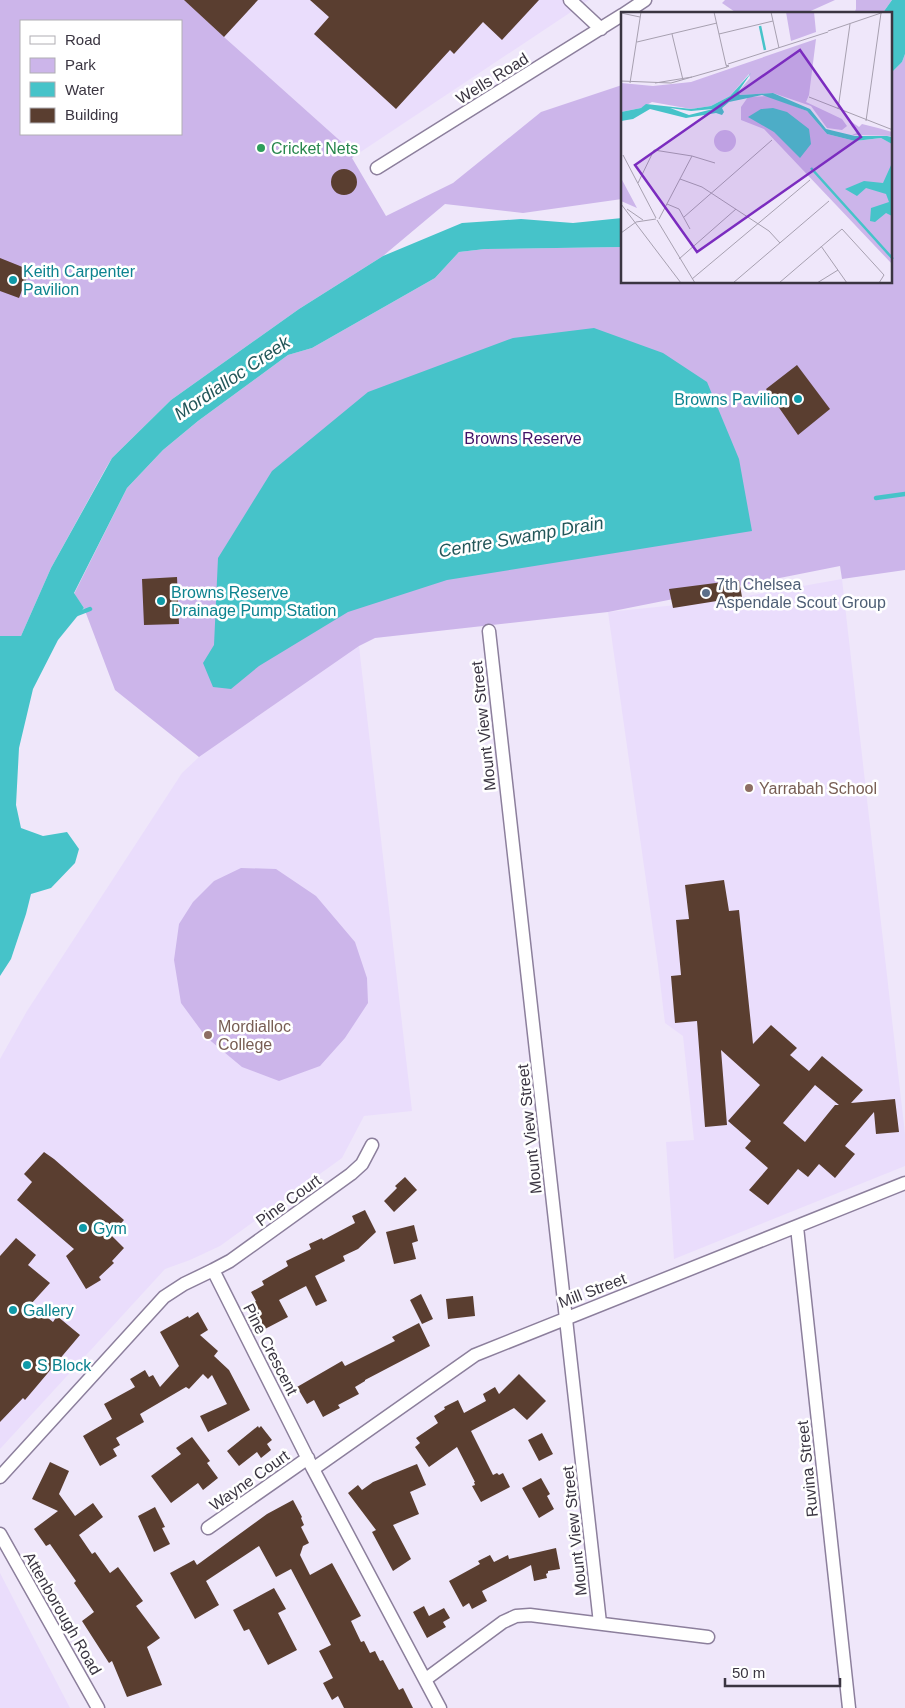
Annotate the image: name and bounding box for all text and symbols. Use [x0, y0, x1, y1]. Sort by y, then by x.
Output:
inset map [621, 12, 892, 284]
legend [20, 20, 182, 135]
text: Road [65, 31, 101, 48]
street label: Wells Road [453, 50, 531, 107]
text: Park [65, 56, 96, 73]
text: Water [65, 81, 104, 98]
text: Building [65, 106, 118, 123]
place label: Cricket Nets [271, 140, 358, 157]
marker: Cricket Nets [255, 142, 267, 154]
place label: Keith Carpenter Pavilion [23, 263, 136, 298]
marker: Keith Carpenter Pavilion [7, 274, 19, 286]
water label: Mordialloc Creek [170, 331, 294, 424]
place label: Browns Pavilion [674, 391, 788, 408]
marker: Browns Pavilion [792, 393, 804, 405]
park label: Browns Reserve [464, 430, 582, 447]
water label: Centre Swamp Drain [437, 513, 605, 561]
place label: 7th Chelsea Aspendale Scout Group [716, 576, 886, 611]
place label: Browns Reserve Drainage Pump Station [171, 584, 336, 619]
marker: 7th Chelsea Aspendale Scout Group [700, 587, 712, 599]
marker: Browns Reserve Drainage Pump Station [155, 595, 167, 607]
street label: Mount View Street [468, 660, 499, 792]
place label: Yarrabah School [759, 780, 877, 797]
marker: Yarrabah School [743, 782, 755, 794]
place label: Mordialloc College [218, 1018, 291, 1053]
marker: Mordialloc College [202, 1029, 214, 1041]
street label: Mount View Street [514, 1063, 545, 1195]
street label: Pine Court [253, 1171, 324, 1229]
place label: Gym [93, 1220, 127, 1237]
marker: Gym [77, 1222, 89, 1234]
street label: Mill Street [556, 1270, 629, 1311]
street label: Pine Crescent [240, 1301, 301, 1398]
place label: Gallery [23, 1302, 74, 1319]
marker: Gallery [7, 1304, 19, 1316]
place label: S Block [37, 1357, 92, 1374]
marker: S Block [21, 1359, 33, 1371]
street label: Ruvina Street [794, 1419, 821, 1518]
street label: Wayne Court [206, 1447, 293, 1514]
street label: Mount View Street [559, 1465, 590, 1597]
street label: Attenborough Road [21, 1549, 105, 1678]
scale bar [725, 1656, 840, 1688]
text: 50 m [732, 1664, 765, 1681]

